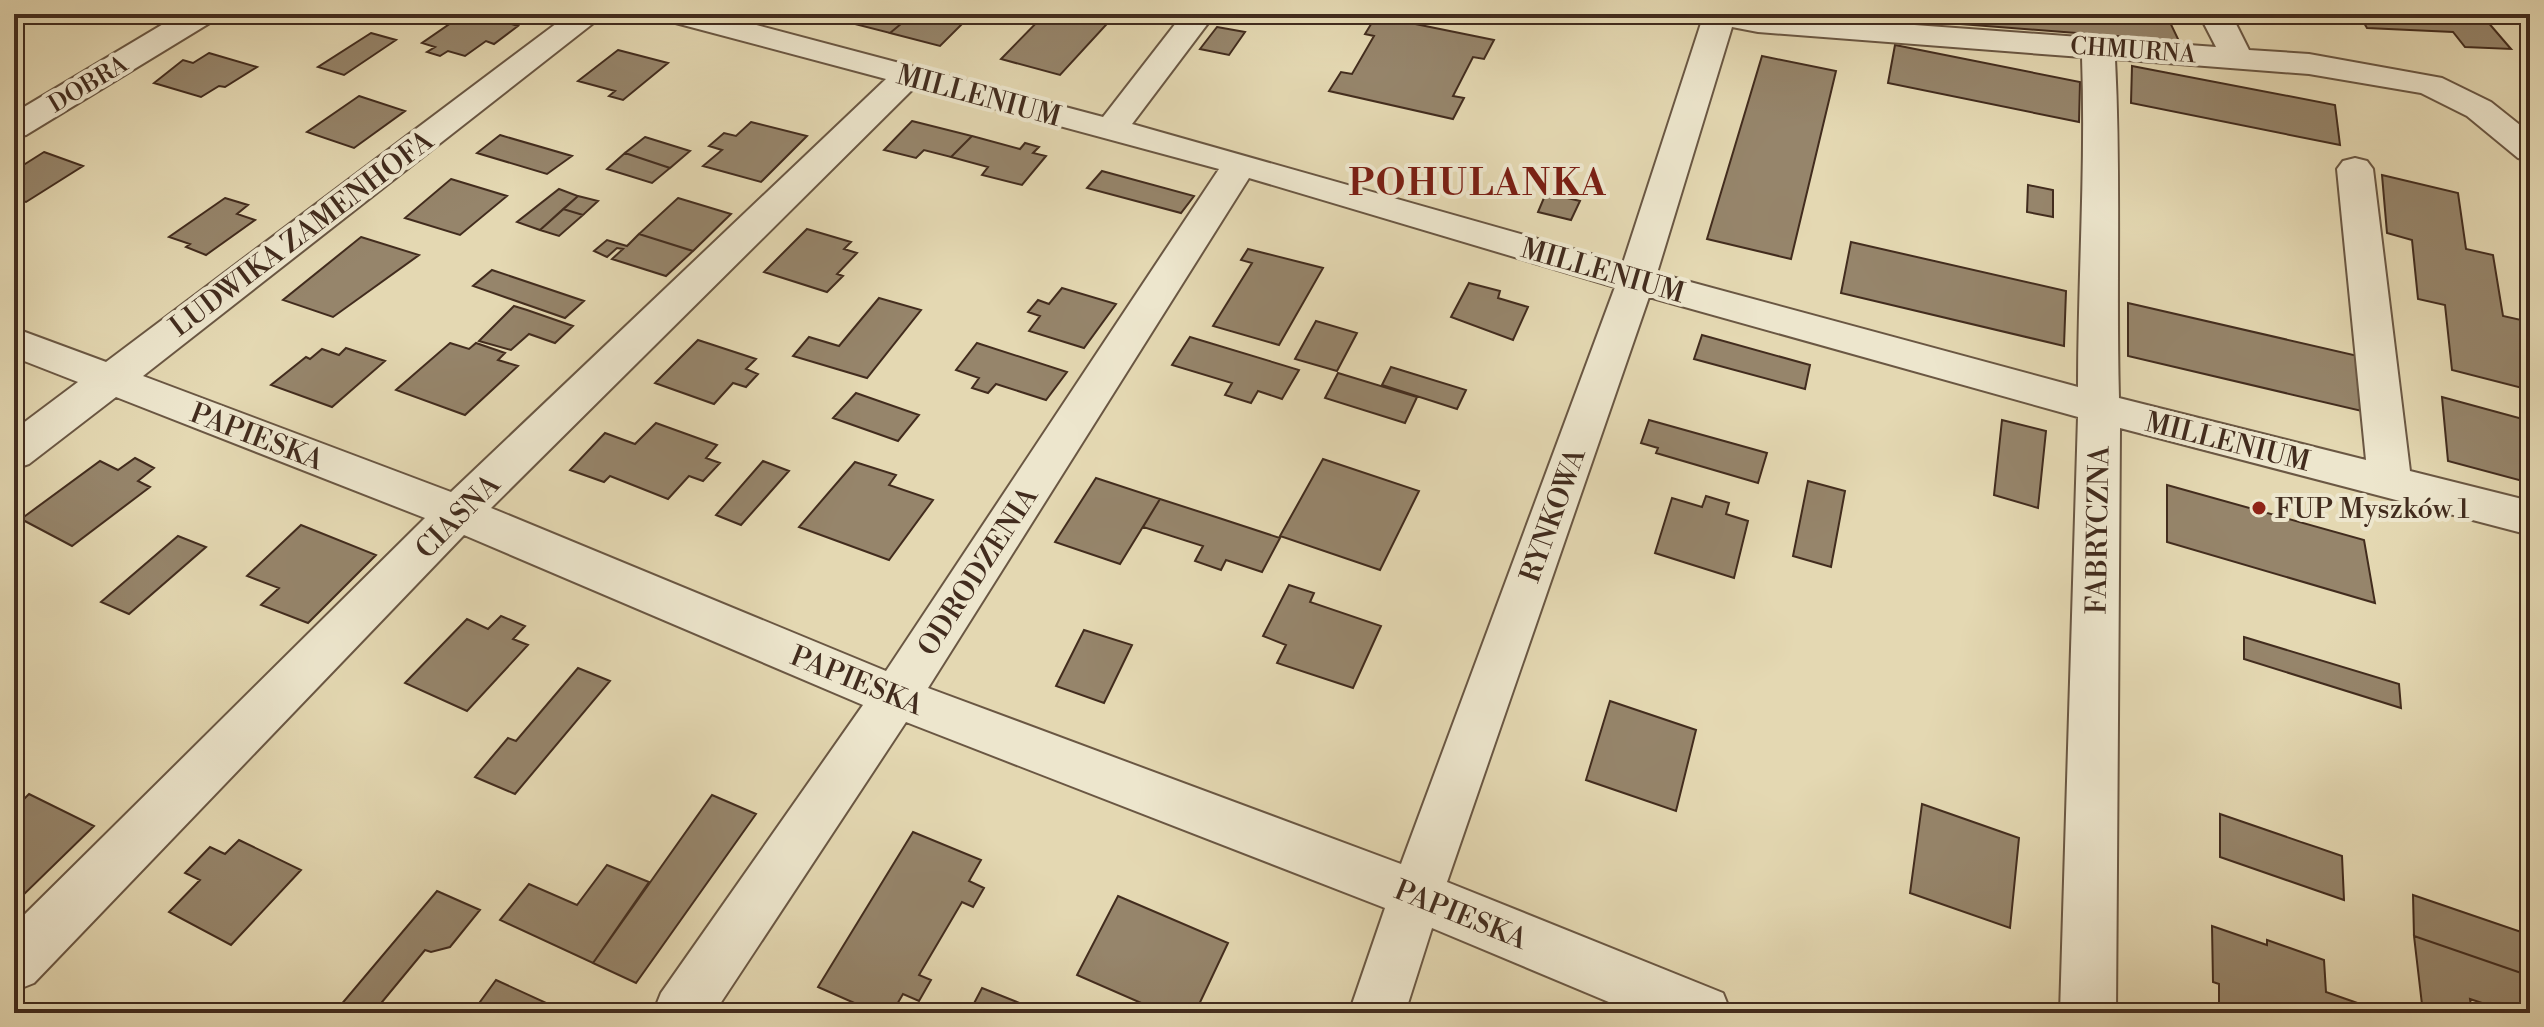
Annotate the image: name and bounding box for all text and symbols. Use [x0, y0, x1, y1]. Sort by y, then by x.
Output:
street label: CHMURNA [2069, 32, 2197, 70]
street label: DOBRA [44, 49, 134, 120]
street label: MILLENIUM [893, 58, 1065, 135]
street label: LUDWIKA ZAMENHOFA [163, 123, 441, 345]
district label: POHULANKA [1349, 162, 1607, 207]
street label: MILLENIUM [1517, 231, 1689, 312]
street label: PAPIESKA [185, 396, 329, 479]
street label: MILLENIUM [2142, 405, 2314, 480]
street label: RYNKOWA [1513, 443, 1594, 587]
street label: FABRYCZNA [2080, 445, 2117, 614]
street label: CIASNA [409, 467, 508, 567]
street label: ODRODZENIA [911, 480, 1046, 663]
place label: FUP Myszków 1 [2275, 492, 2470, 527]
marker: FUP Myszków 1 [2250, 499, 2268, 517]
street label: PAPIESKA [785, 639, 928, 724]
street label: PAPIESKA [1389, 873, 1532, 958]

